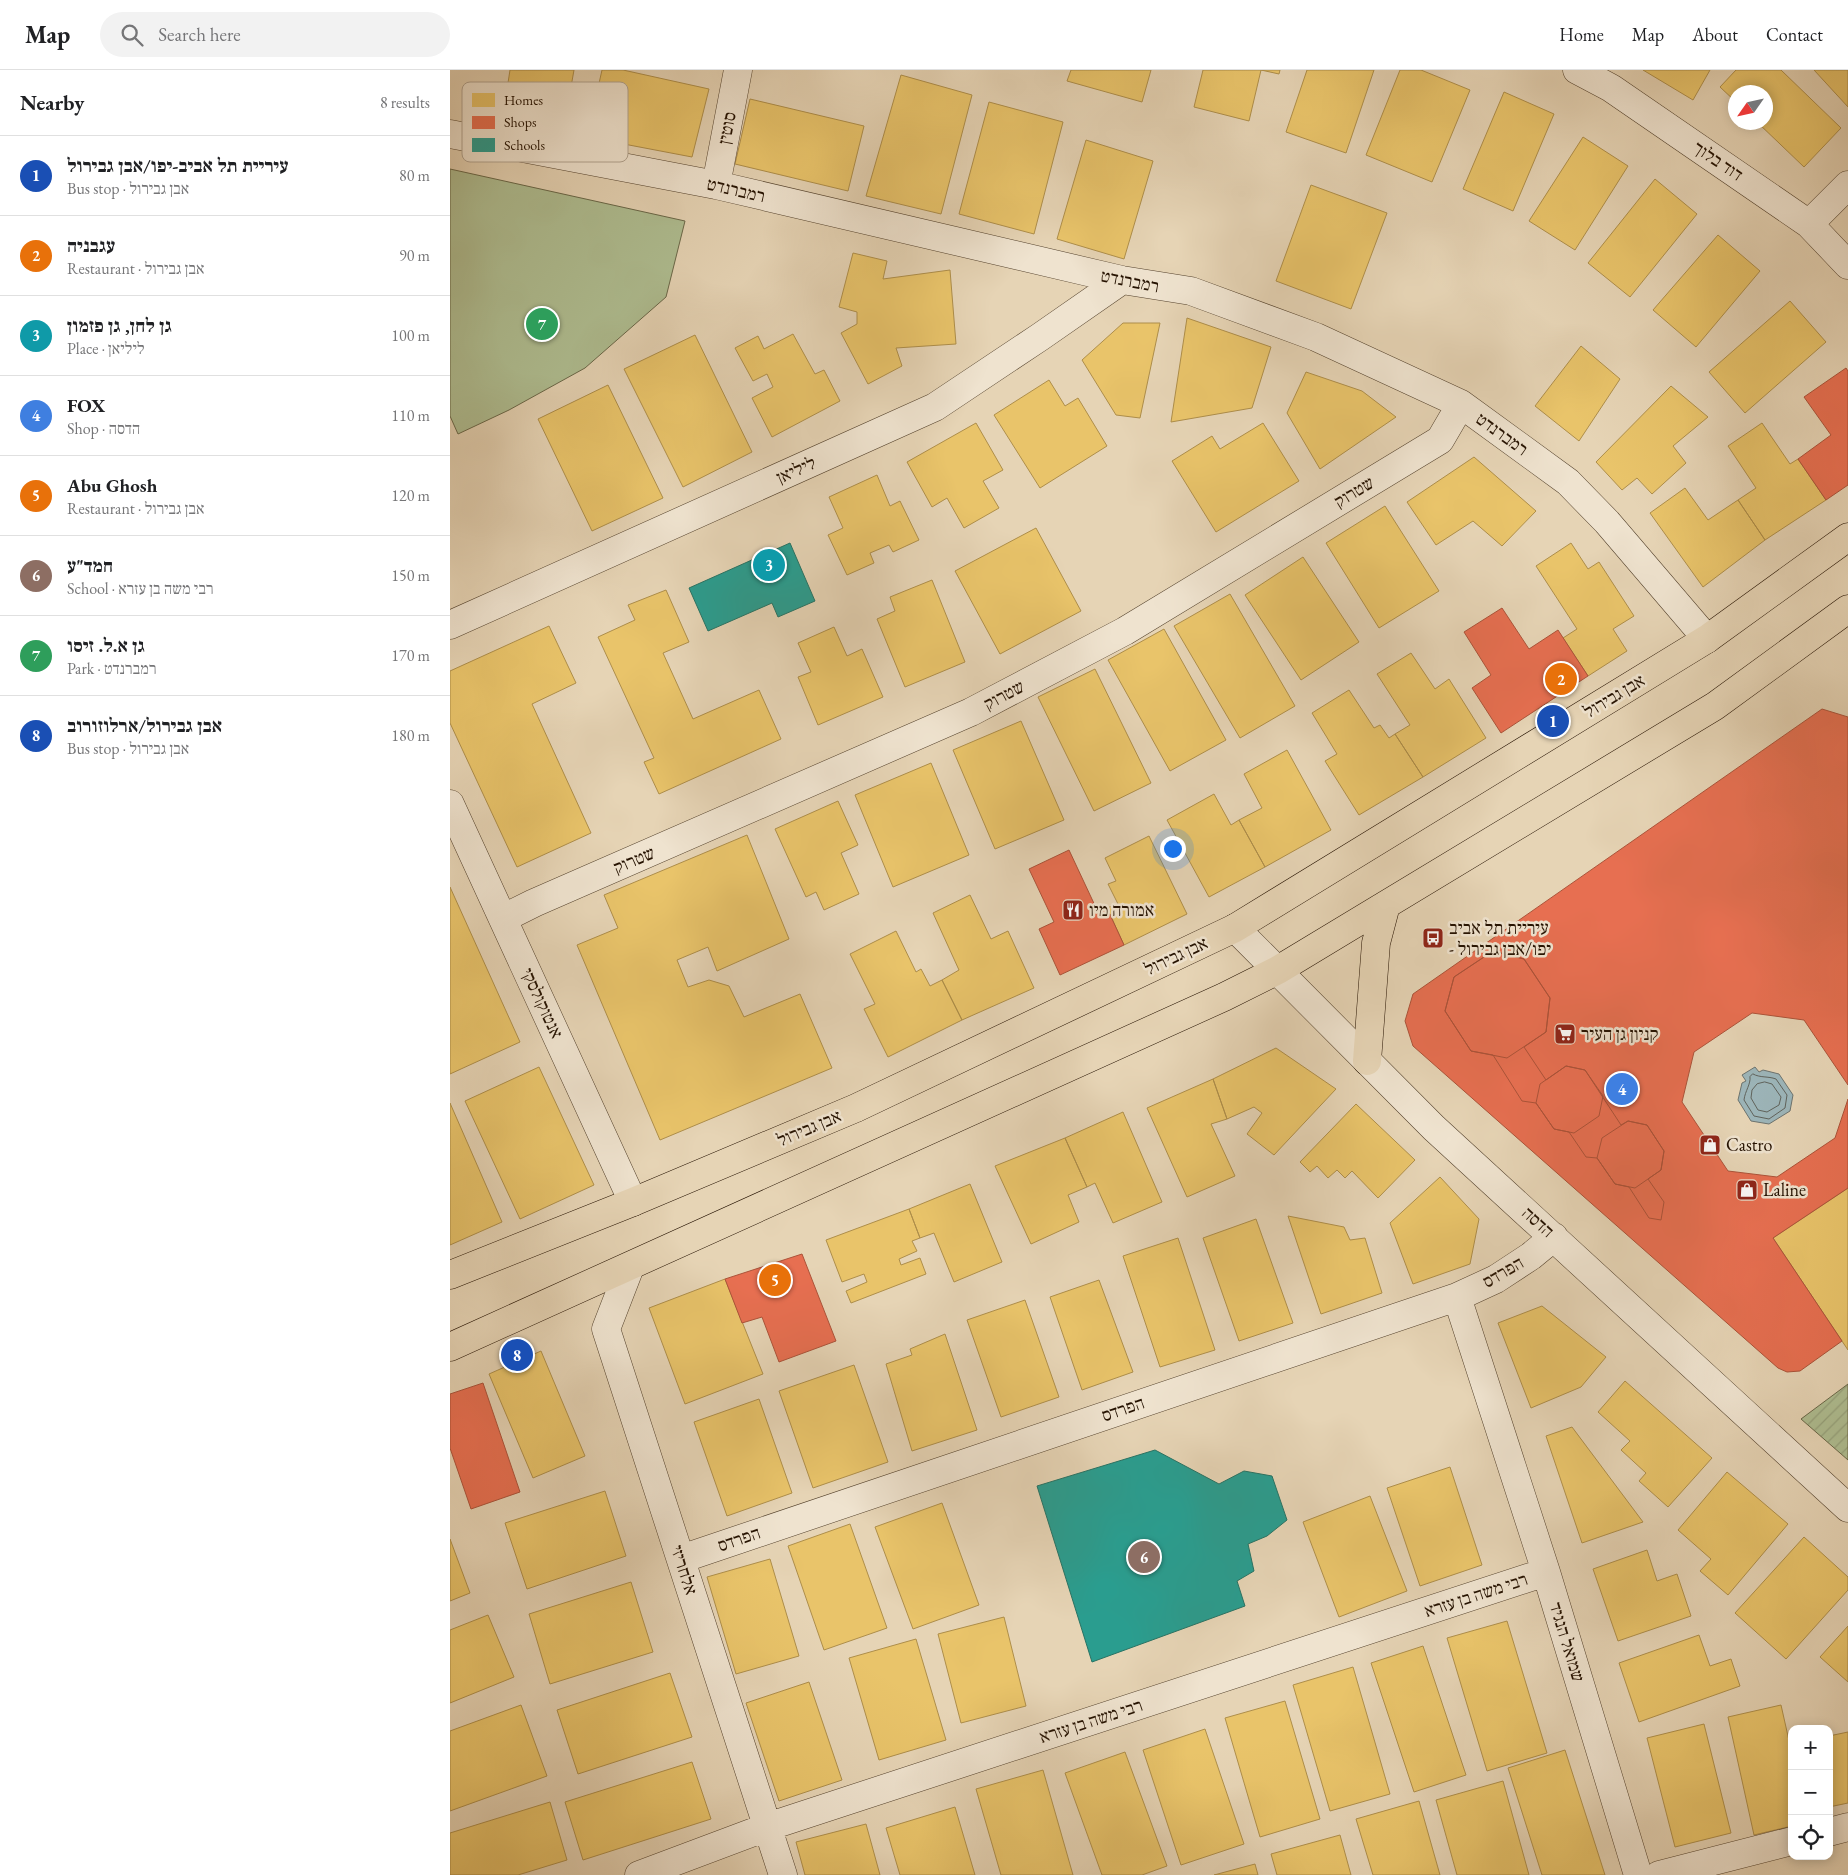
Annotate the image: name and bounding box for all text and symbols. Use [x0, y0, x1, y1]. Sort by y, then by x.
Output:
search box [100, 12, 450, 57]
text: Map [25, 19, 70, 50]
icon: search [118, 21, 146, 49]
text: Search here [158, 22, 241, 47]
text: Home [1559, 23, 1604, 46]
text: Map [1632, 23, 1664, 46]
text: About [1692, 23, 1738, 46]
text: Contact [1766, 23, 1823, 46]
legend [462, 82, 628, 162]
north arrow [1728, 85, 1773, 130]
text: Nearby [20, 89, 84, 116]
text: Homes [504, 91, 544, 109]
text: 8 results [380, 92, 430, 113]
street label: סוטין [712, 110, 741, 146]
text: Shops [504, 113, 537, 131]
street label: דוד בלוך [1689, 135, 1748, 186]
text: Schools [504, 136, 545, 154]
text: עיריית תל אביב-יפו/אבן גבירול [67, 153, 288, 178]
text: 1 [32, 165, 40, 186]
text: 80 m [399, 165, 430, 186]
street label: רמברנדט [705, 172, 768, 207]
text: Bus stop · אבן גבירול [67, 178, 189, 199]
text: עגבניה [67, 233, 115, 258]
text: 2 [32, 245, 40, 266]
text: 90 m [399, 245, 430, 266]
text: Restaurant · אבן גבירול [67, 258, 205, 279]
street label: רמברנדט [1099, 264, 1161, 297]
pin: 7 [526, 305, 558, 343]
text: גן לחן, גן פזמון [67, 313, 172, 338]
text: 3 [32, 325, 40, 346]
text: 100 m [391, 325, 430, 346]
text: Place · ליליאן [67, 338, 145, 359]
text: FOX [67, 393, 105, 418]
text: 4 [32, 405, 40, 426]
text: 110 m [391, 405, 430, 426]
street label: רמברנדט [1472, 407, 1533, 460]
text: Shop · הדסה [67, 418, 140, 439]
street label: ליליאן [772, 451, 819, 488]
street label: שטרוק [1329, 471, 1378, 513]
text: Abu Ghosh [67, 473, 157, 498]
text: 5 [32, 485, 40, 506]
text: 120 m [391, 485, 430, 506]
text: Restaurant · אבן גבירול [67, 498, 205, 519]
pin: 3 [753, 546, 785, 584]
text: חמד"ע [67, 553, 113, 578]
text: 6 [32, 565, 40, 586]
text: 150 m [391, 565, 430, 586]
text: School · רבי משה בן עזרא [67, 578, 214, 599]
text: גן א.ל. זיסו [67, 633, 145, 658]
text: 7 [32, 645, 40, 666]
text: 170 m [391, 645, 430, 666]
text: Park · רמברנדט [67, 658, 157, 679]
pin: 2 [1545, 660, 1577, 698]
street label: אבן גבירול [1579, 668, 1649, 723]
street label: שטרוק [979, 674, 1028, 715]
pin: 1 [1537, 702, 1569, 740]
text: אבן גבירול/ארלוזורוב [67, 713, 222, 738]
text: 8 [32, 725, 40, 746]
text: 180 m [391, 725, 430, 746]
text: Bus stop · אבן גבירול [67, 738, 189, 759]
your location [1160, 836, 1186, 862]
street label: שטרוק [610, 841, 658, 879]
restaurant icon: אמורה מיו [1061, 898, 1085, 922]
place label: אמורה מיו [1089, 898, 1154, 921]
place label: עיריית תל אביב - יפו/אבן גבירול [1449, 916, 1551, 960]
bus stop icon: עיריית תל אביב - יפו/אבן גבירול [1421, 926, 1445, 950]
street label: אבן גבירול [1140, 931, 1211, 980]
street label: אנטוקולסקי [516, 964, 569, 1042]
supermarket icon: קניון גן העיר [1553, 1022, 1577, 1046]
place label: קניון גן העיר [1581, 1022, 1659, 1045]
pin: 4 [1606, 1070, 1638, 1108]
street label: אבן גבירול [773, 1104, 844, 1151]
shop icon: Castro [1698, 1133, 1722, 1157]
place label: Castro [1726, 1133, 1772, 1156]
shop icon: Laline [1735, 1178, 1759, 1202]
place label: Laline [1763, 1178, 1806, 1201]
street label: הדסה [1517, 1201, 1559, 1242]
street label: הפרדס [1478, 1251, 1528, 1293]
pin: 5 [759, 1261, 791, 1299]
pin: 8 [501, 1336, 533, 1374]
street label: הפרדס [1098, 1391, 1147, 1427]
street label: הפרדס [714, 1521, 763, 1557]
pin: 6 [1128, 1538, 1160, 1576]
street label: אלחריזי [666, 1542, 703, 1598]
street label: רבי משה בן עזרא [1421, 1567, 1530, 1622]
street label: שמואל הנגיד [1544, 1599, 1590, 1685]
street label: רבי משה בן עזרא [1036, 1693, 1145, 1748]
map controls [1788, 1725, 1833, 1860]
button: + [1788, 1725, 1833, 1770]
button: − [1788, 1770, 1833, 1815]
button: locate [1788, 1815, 1833, 1860]

